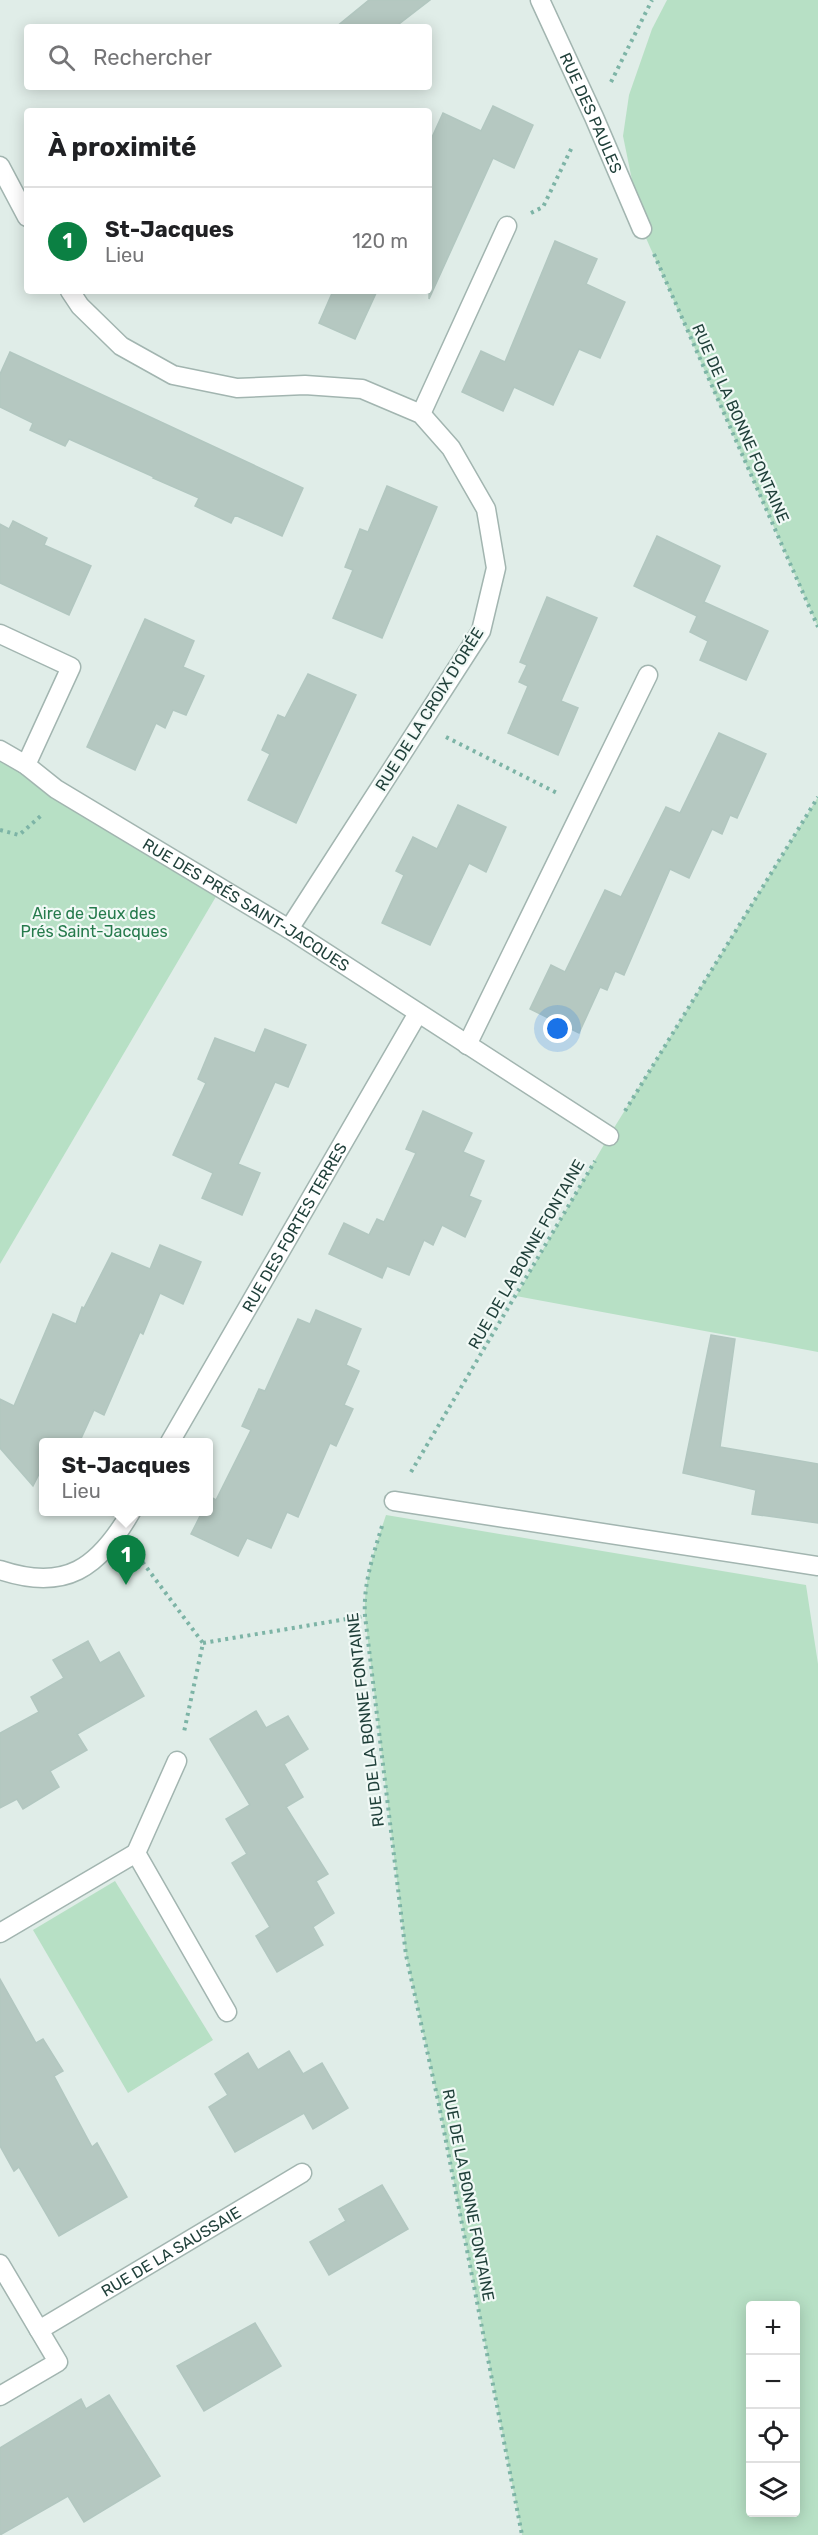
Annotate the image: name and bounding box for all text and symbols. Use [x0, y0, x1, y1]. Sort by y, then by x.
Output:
search box [24, 24, 432, 90]
icon: search [45, 41, 78, 74]
text: Rechercher [93, 44, 212, 71]
street label: RUE DES PAULES [556, 50, 626, 176]
text: À proximité [48, 132, 197, 163]
text: St-Jacques [105, 216, 234, 243]
text: 1 [63, 229, 72, 253]
text: 120 m [352, 229, 408, 253]
text: Lieu [105, 243, 144, 267]
street label: RUE DE LA BONNE FONTAINE [688, 321, 793, 526]
street label: RUE DE LA CROIX D'ORÉE [371, 624, 487, 794]
street label: RUE DES PRÉS SAINT-JACQUES [139, 834, 353, 976]
park label: Aire de Jeux des Prés Saint-Jacques [20, 904, 168, 941]
your location [543, 1014, 572, 1043]
street label: RUE DES FORTES TERRES [238, 1139, 351, 1316]
street label: RUE DE LA BONNE FONTAINE [464, 1156, 589, 1352]
popup [39, 1438, 213, 1516]
text: St-Jacques [61, 1452, 191, 1479]
text: Lieu [61, 1479, 101, 1503]
pin: 1 [106, 1536, 146, 1585]
street label: RUE DE LA BONNE FONTAINE [343, 1612, 388, 1828]
street label: RUE DE LA BONNE FONTAINE [439, 2087, 498, 2303]
street label: RUE DE LA SAUSSAIE [98, 2203, 244, 2301]
map controls [746, 2301, 800, 2517]
button: + [746, 2301, 800, 2355]
button: − [746, 2355, 800, 2409]
button: locate [746, 2409, 800, 2463]
button: layers [746, 2463, 800, 2517]

